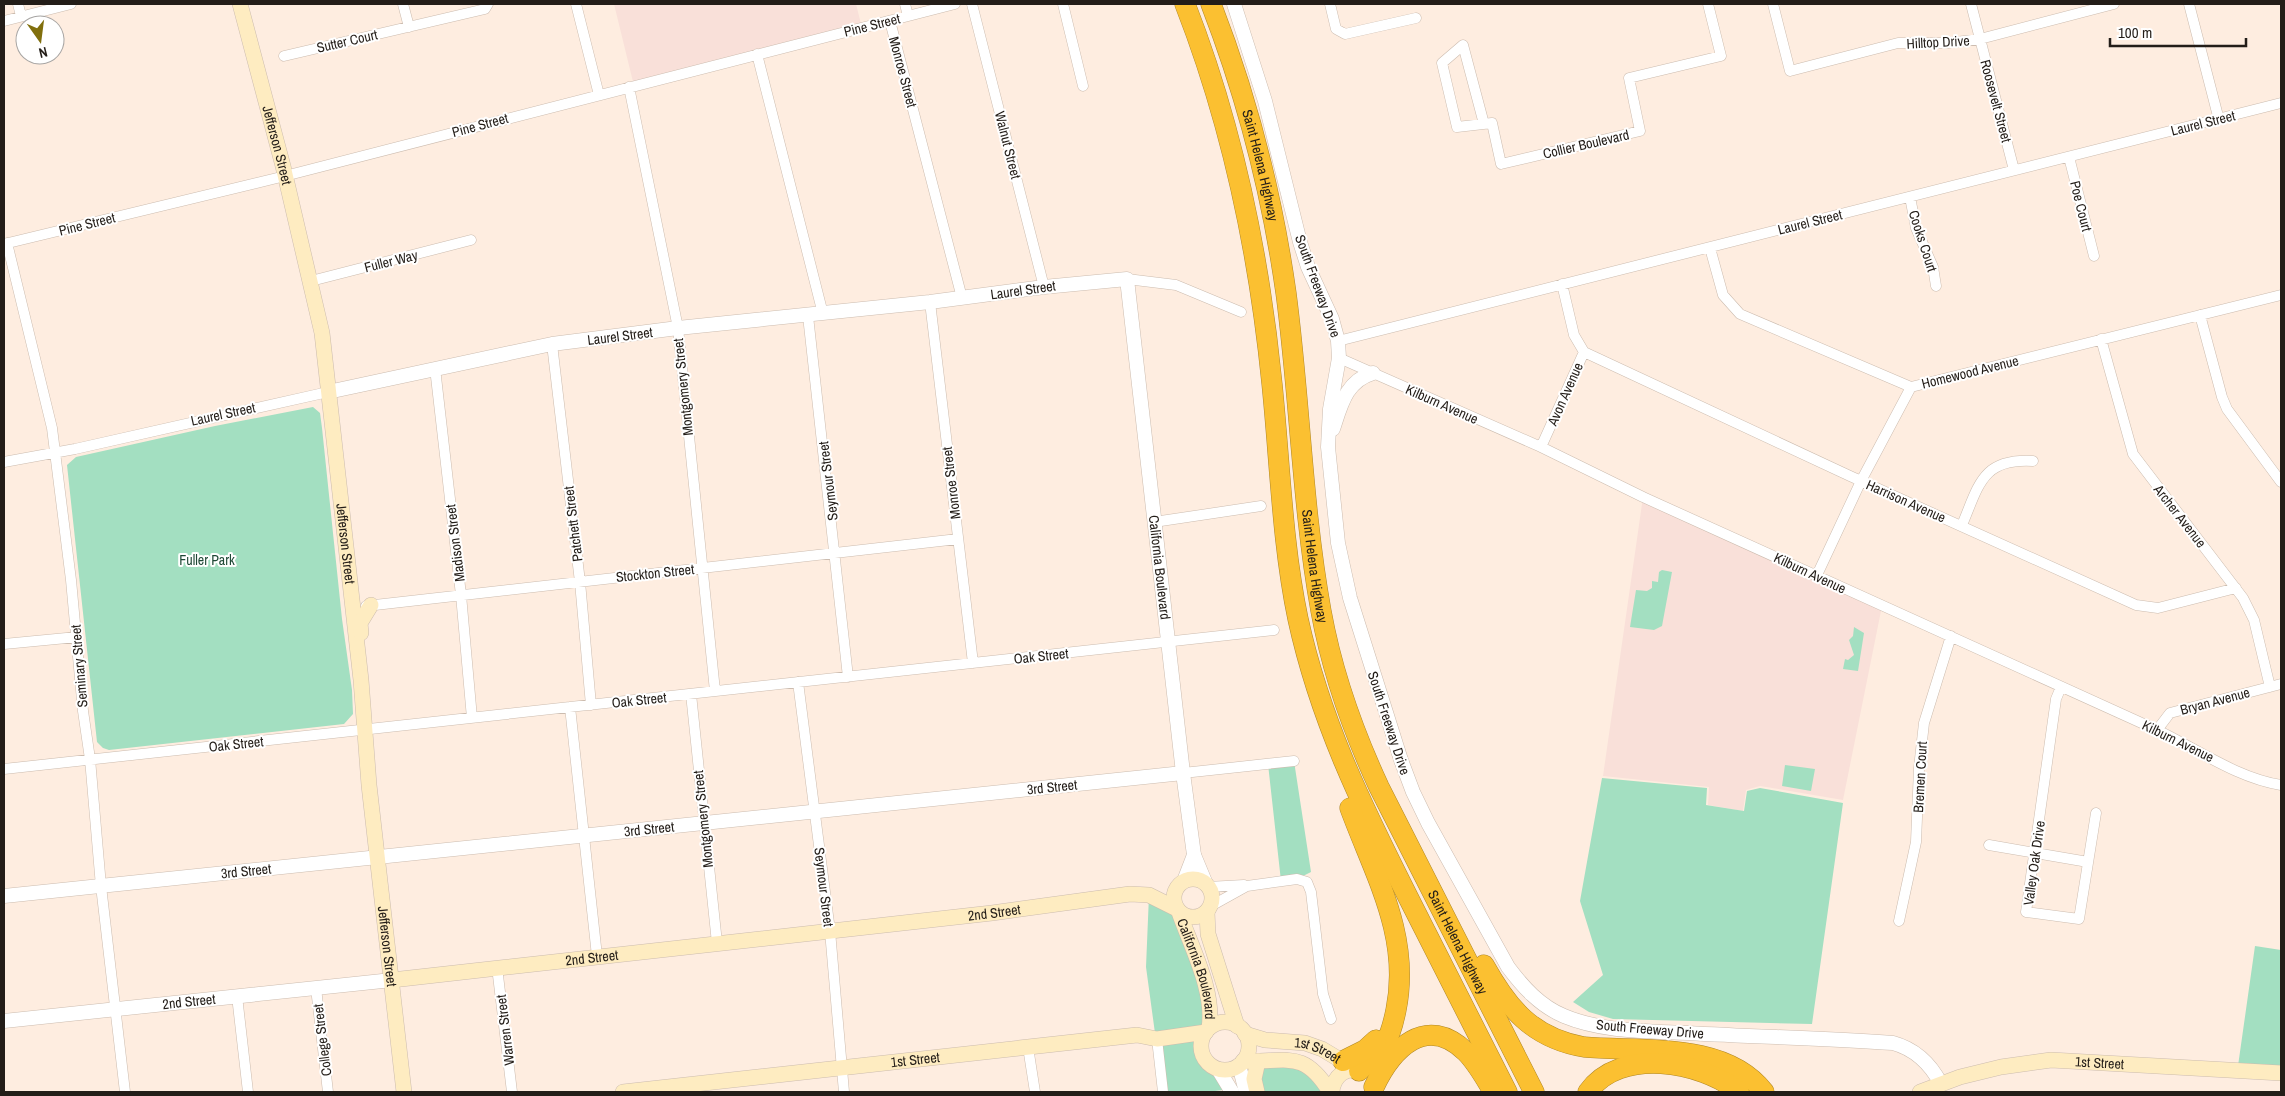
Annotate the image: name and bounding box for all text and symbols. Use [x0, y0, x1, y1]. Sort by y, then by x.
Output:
street label: Pine Street [842, 9, 902, 41]
north arrow [15, 15, 65, 65]
scale bar [2110, 15, 2246, 47]
text: 100 m [2118, 22, 2152, 43]
street label: Sutter Court [315, 25, 379, 57]
street label: Hilltop Drive [1906, 31, 1970, 53]
street label: Monroe Street [885, 35, 921, 109]
text: N [37, 43, 49, 62]
street label: Roosevelt Street [1976, 58, 2016, 144]
street label: Jefferson Street [258, 104, 296, 186]
street label: Laurel Street [2169, 106, 2237, 140]
street label: Saint Helena Highway [1238, 107, 1283, 223]
street label: Pine Street [450, 109, 510, 141]
street label: Walnut Street [991, 109, 1025, 181]
street label: Collier Boulevard [1541, 125, 1631, 163]
street label: Poe Court [2066, 179, 2096, 233]
street label: Laurel Street [1776, 205, 1844, 239]
street label: Pine Street [57, 208, 117, 240]
street label: Cooks Court [1905, 208, 1941, 274]
street label: South Freeway Drive [1291, 232, 1345, 340]
street label: Fuller Way [362, 246, 420, 276]
street label: Laurel Street [989, 277, 1057, 303]
street label: Laurel Street [586, 323, 654, 349]
street label: Montgomery Street [669, 338, 697, 436]
street label: Homewood Avenue [1920, 351, 2020, 393]
street label: Avon Avenue [1543, 360, 1587, 429]
street label: Kilburn Avenue [1403, 380, 1481, 428]
street label: Laurel Street [189, 398, 257, 430]
street label: Seymour Street [814, 440, 842, 522]
street label: Monroe Street [938, 446, 964, 520]
street label: Harrison Avenue [1863, 475, 1949, 527]
street label: Archer Avenue [2149, 480, 2210, 551]
street label: Patchett Street [559, 485, 587, 563]
street label: Jefferson Street [332, 502, 359, 585]
street label: Madison Street [441, 503, 469, 583]
street label: Saint Helena Highway [1298, 509, 1332, 625]
street label: California Boulevard [1145, 514, 1175, 620]
street label: Kilburn Avenue [1771, 548, 1849, 598]
park label: Fuller Park [179, 551, 235, 569]
street label: Stockton Street [615, 560, 695, 586]
street label: Seminary Street [66, 624, 92, 708]
street label: Oak Street [1013, 644, 1069, 668]
street label: South Freeway Drive [1364, 669, 1414, 777]
street label: Bryan Avenue [2178, 683, 2252, 719]
street label: Oak Street [611, 688, 667, 712]
street label: Kilburn Avenue [2139, 716, 2217, 766]
street label: Oak Street [208, 732, 264, 756]
street label: Bremen Court [1909, 741, 1931, 813]
street label: Montgomery Street [689, 770, 717, 868]
street label: 3rd Street [1026, 775, 1078, 799]
street label: 3rd Street [623, 817, 675, 841]
street label: Valley Oak Drive [2019, 820, 2049, 906]
street label: Seymour Street [810, 846, 838, 928]
street label: 3rd Street [220, 859, 272, 883]
street label: Saint Helena Highway [1424, 887, 1492, 997]
street label: 2nd Street [967, 900, 1022, 925]
street label: Jefferson Street [374, 905, 401, 988]
street label: California Boulevard [1173, 916, 1219, 1019]
street label: 2nd Street [564, 946, 619, 970]
street label: 2nd Street [162, 990, 216, 1013]
street label: Warren Street [492, 994, 518, 1066]
street label: College Street [309, 1003, 335, 1077]
street label: South Freeway Drive [1596, 1015, 1704, 1043]
street label: 1st Street [1294, 1033, 1344, 1067]
street label: 1st Street [890, 1048, 941, 1071]
street label: 1st Street [2074, 1052, 2125, 1073]

